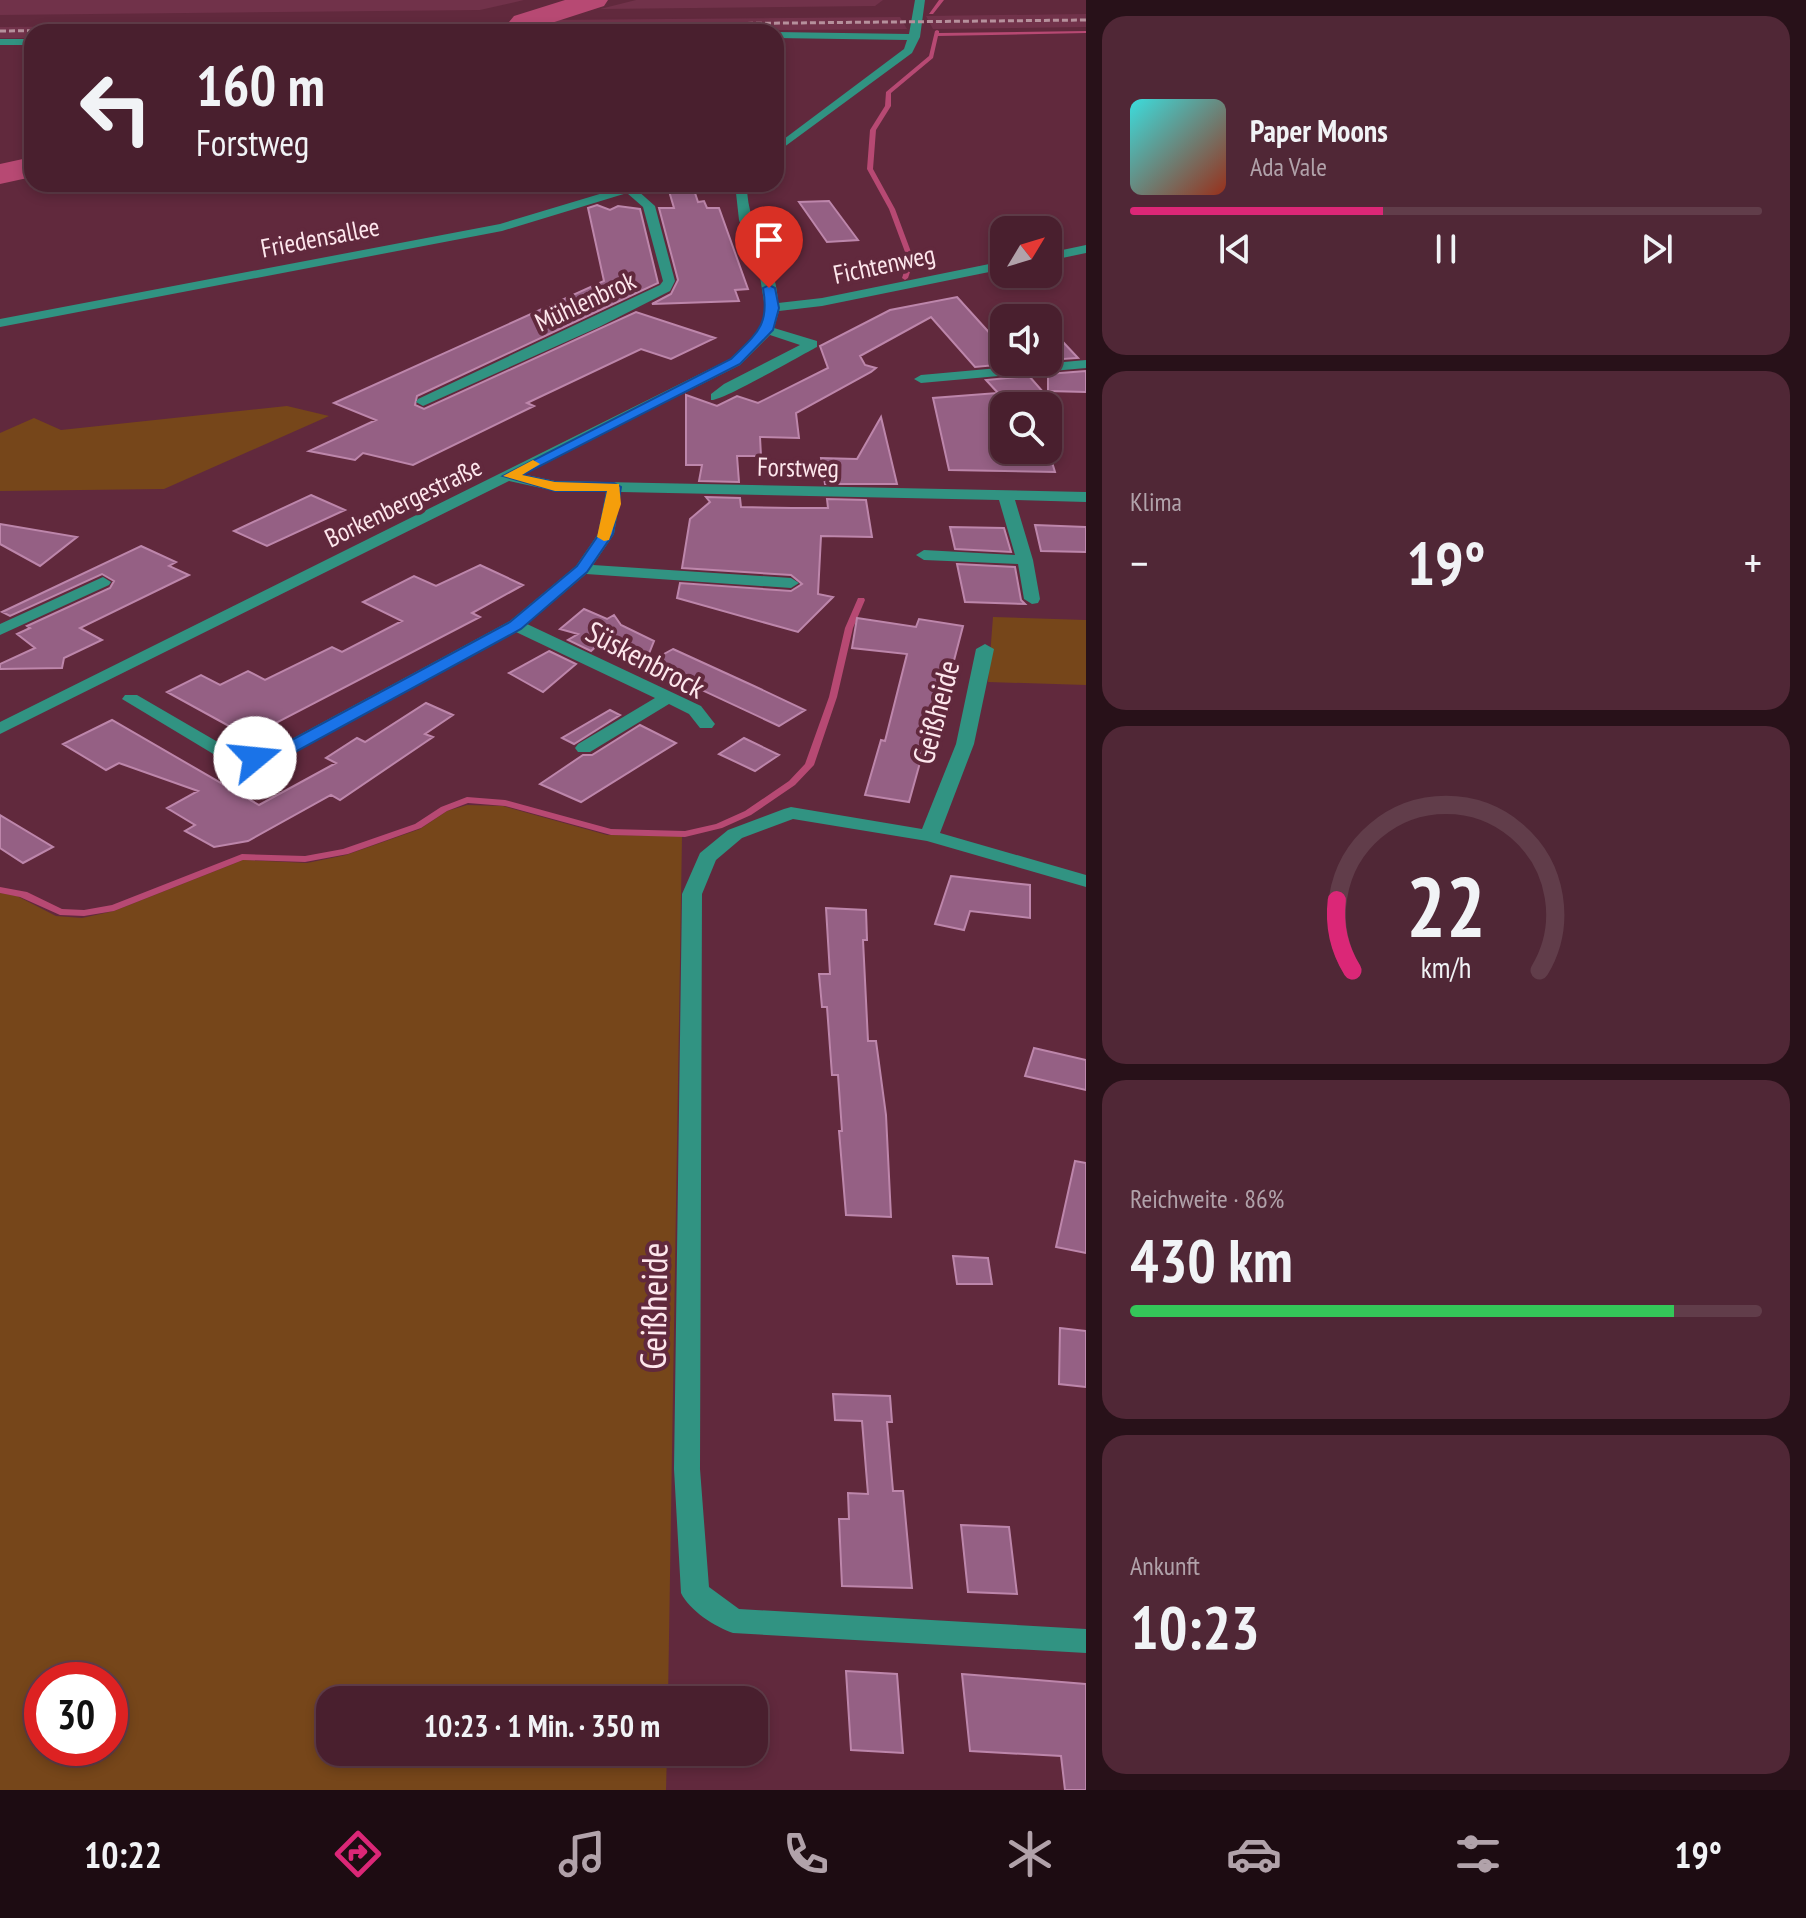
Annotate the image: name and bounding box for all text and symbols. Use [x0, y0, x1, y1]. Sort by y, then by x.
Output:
text: 160 m [196, 49, 325, 121]
icon: left [64, 56, 168, 160]
text: Paper Moons [1250, 111, 1388, 150]
text: Forstweg [196, 119, 309, 166]
text: Ada Vale [1250, 150, 1327, 183]
pin [735, 206, 803, 288]
street label: Friedensallee [258, 209, 382, 265]
north arrow [990, 216, 1062, 288]
map controls [990, 216, 1062, 464]
icon: arrive [747, 218, 791, 262]
icon: previous [1213, 227, 1257, 271]
icon: pause [1424, 227, 1468, 271]
icon: next [1635, 227, 1679, 271]
street label: Fichtenweg [830, 237, 938, 291]
street label: Mühlenbrok [529, 263, 641, 339]
button: sound [990, 304, 1062, 376]
button: search [990, 392, 1062, 464]
street label: Borkenbergestraße [319, 450, 487, 554]
street label: Forstweg [757, 450, 839, 484]
text: Klima [1130, 485, 1182, 518]
text: 19° [1406, 524, 1486, 602]
text: − [1130, 534, 1148, 591]
text: + [1744, 534, 1762, 591]
street label: Süskenbrock [580, 611, 713, 707]
street label: Geißheide [902, 656, 968, 768]
position arrow [213, 716, 297, 800]
text: 22 [1406, 852, 1486, 960]
text: km/h [1421, 949, 1471, 986]
text: Reichweite · 86% [1130, 1182, 1284, 1215]
text: 430 km [1130, 1221, 1293, 1299]
street label: Geißheide [628, 1242, 678, 1370]
text: Ankunft [1130, 1549, 1200, 1582]
text: 10:23 [1130, 1588, 1260, 1666]
speed limit sign: 30 [24, 1662, 128, 1766]
text: 10:23 · 1 Min. · 350 m [424, 1706, 660, 1745]
icon: directions [330, 1826, 386, 1882]
icon: music [554, 1826, 610, 1882]
icon: phone [778, 1826, 834, 1882]
icon: climate [1002, 1826, 1058, 1882]
icon: car [1226, 1826, 1282, 1882]
icon: filters [1450, 1826, 1506, 1882]
text: 10:22 [84, 1831, 162, 1878]
text: 19° [1674, 1831, 1722, 1878]

